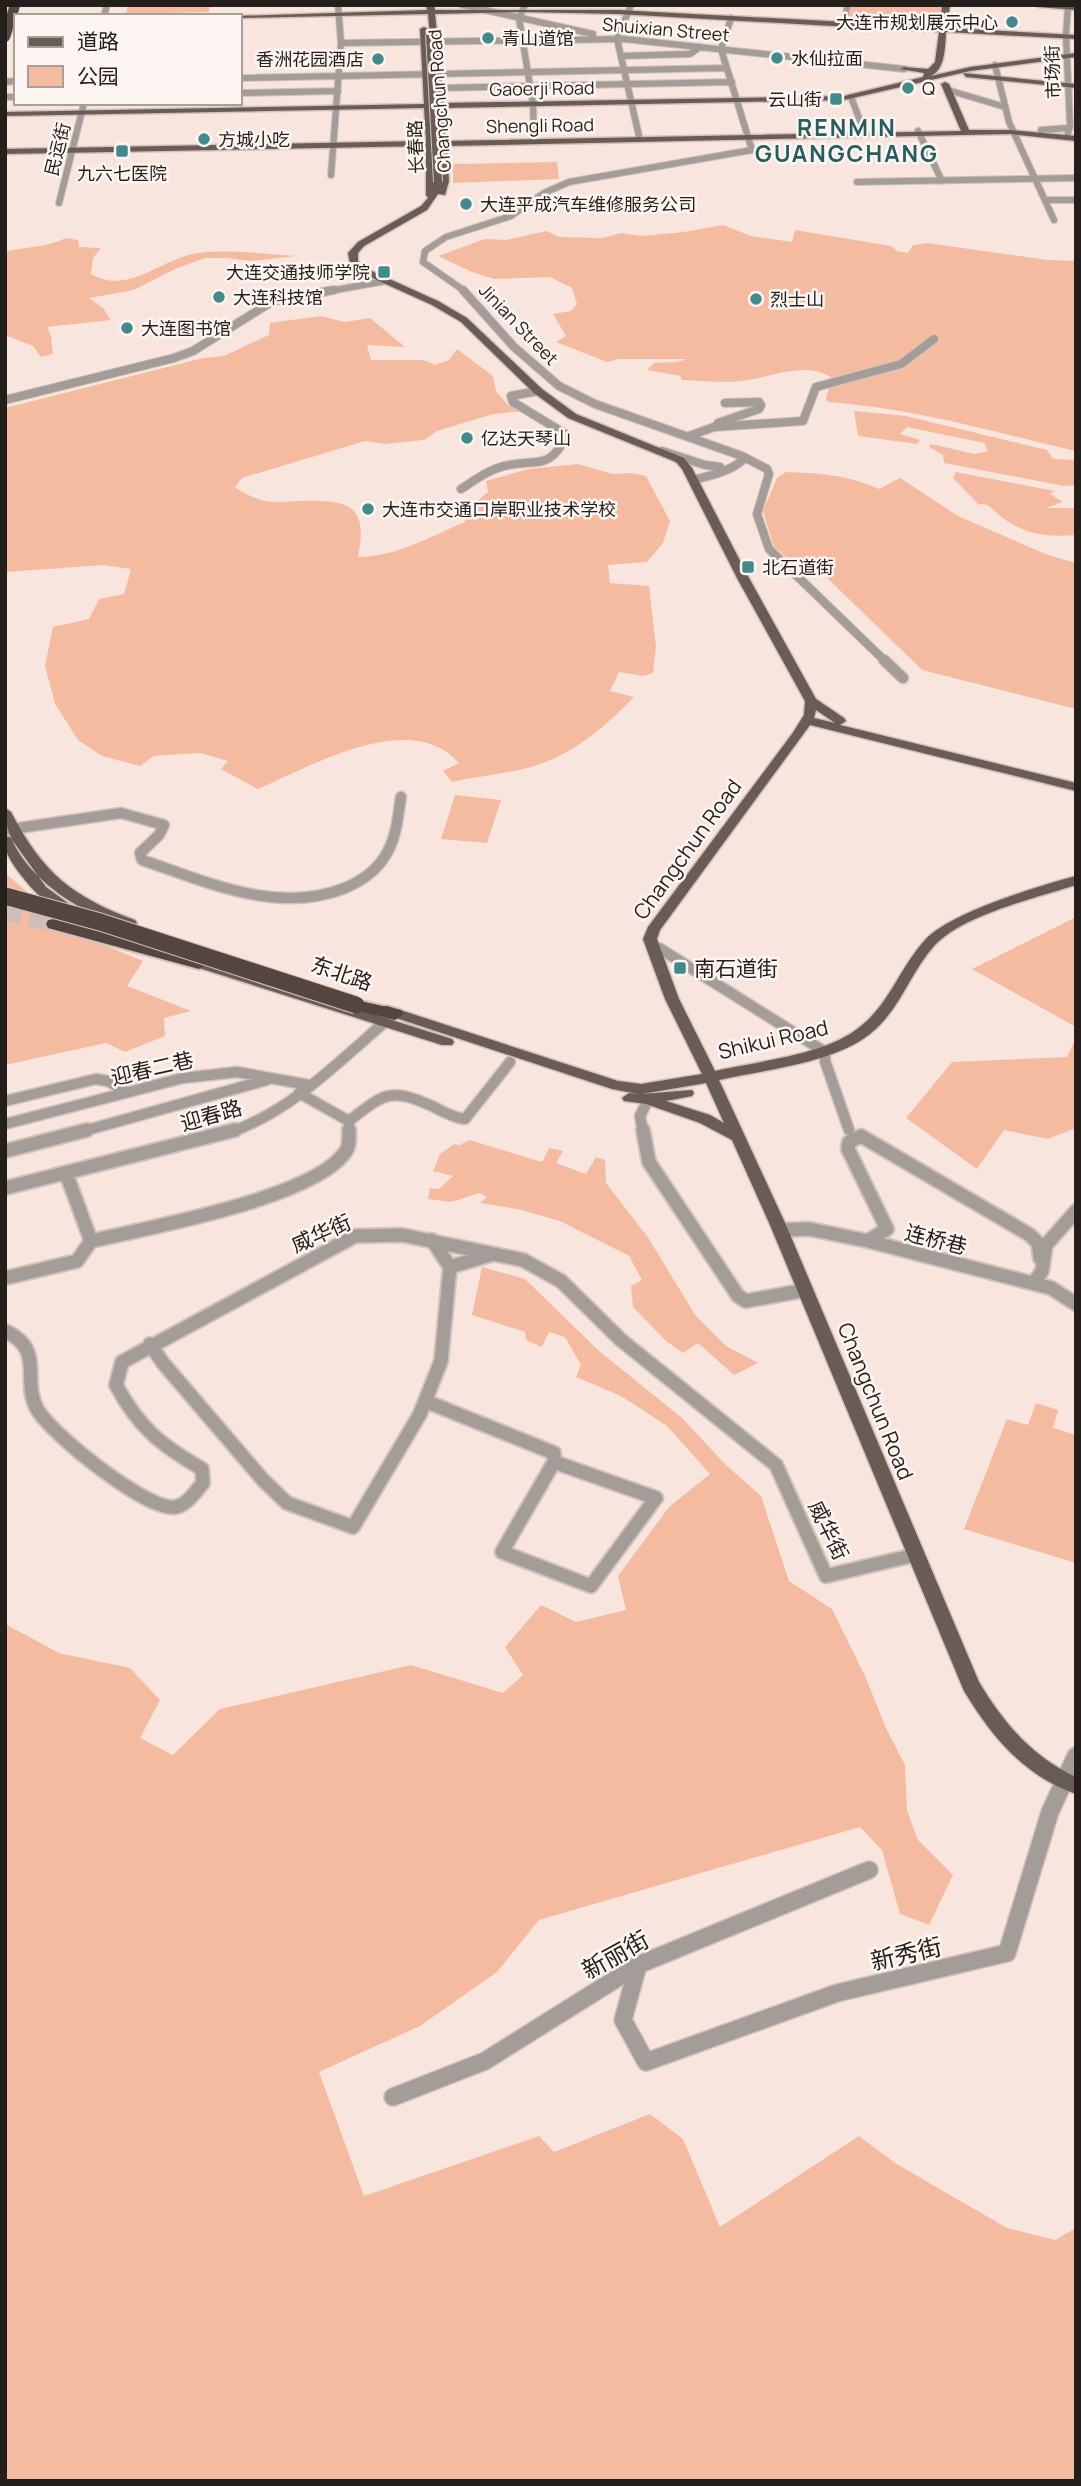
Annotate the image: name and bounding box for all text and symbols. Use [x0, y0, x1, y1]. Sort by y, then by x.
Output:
place label: 大连市规划展示中心 [836, 10, 998, 34]
street label: Shuixian Street [601, 11, 731, 47]
legend [14, 14, 242, 105]
marker: 大连市规划展示中心 [1004, 14, 1020, 30]
place label: 青山道馆 [502, 26, 574, 50]
text: 道路 [77, 27, 119, 55]
street label: Changchun Road [422, 29, 456, 173]
marker: 青山道馆 [480, 30, 496, 46]
street label: 市场街 [1039, 45, 1065, 99]
place label: 水仙拉面 [791, 46, 863, 70]
place label: 香洲花园酒店 [256, 47, 364, 71]
marker: 水仙拉面 [769, 50, 785, 66]
marker: 香洲花园酒店 [370, 51, 386, 67]
text: 公园 [77, 62, 119, 90]
street label: Gaoerji Road [489, 75, 595, 101]
place label: Q [922, 76, 935, 100]
marker: Q [900, 80, 916, 96]
place label: 云山街 [768, 87, 822, 111]
marker: 云山街 [828, 91, 844, 107]
district label: RENMIN GUANGCHANG [755, 111, 939, 169]
street label: Shengli Road [486, 112, 594, 138]
street label: 民运街 [39, 120, 75, 178]
street label: 长春路 [402, 120, 428, 174]
place label: 方城小吃 [218, 127, 290, 151]
marker: 方城小吃 [196, 131, 212, 147]
marker: 九六七医院 [114, 143, 130, 159]
place label: 九六七医院 [77, 161, 167, 185]
place label: 大连平成汽车维修服务公司 [480, 192, 696, 216]
marker: 大连平成汽车维修服务公司 [458, 196, 474, 212]
place label: 大连交通技师学院 [226, 260, 370, 284]
marker: 大连交通技师学院 [376, 264, 392, 280]
street label: Jinian Street [474, 278, 564, 370]
place label: 大连科技馆 [233, 285, 323, 309]
place label: 烈士山 [770, 287, 824, 311]
marker: 大连科技馆 [211, 289, 227, 305]
marker: 烈士山 [748, 291, 764, 307]
place label: 大连图书馆 [141, 316, 231, 340]
marker: 大连图书馆 [119, 320, 135, 336]
place label: 亿达天琴山 [481, 426, 571, 450]
marker: 亿达天琴山 [459, 430, 475, 446]
place label: 大连市交通口岸职业技术学校 [382, 497, 616, 521]
marker: 大连市交通口岸职业技术学校 [360, 501, 376, 517]
place label: 北石道街 [762, 555, 834, 579]
marker: 北石道街 [740, 559, 756, 575]
street label: Changchun Road [627, 773, 747, 925]
street label: 东北路 [308, 950, 376, 996]
place label: 南石道街 [694, 954, 778, 982]
marker: 南石道街 [672, 960, 688, 976]
street label: Shikui Road [715, 1013, 831, 1065]
street label: 迎春二巷 [108, 1045, 196, 1091]
street label: 迎春路 [177, 1093, 245, 1137]
street label: 威华街 [287, 1207, 355, 1259]
street label: 连桥巷 [902, 1218, 970, 1260]
street label: Changchun Road [832, 1318, 920, 1484]
street label: 威华街 [803, 1496, 855, 1564]
street label: 新丽街 [576, 1922, 654, 1986]
street label: 新秀街 [867, 1929, 945, 1977]

